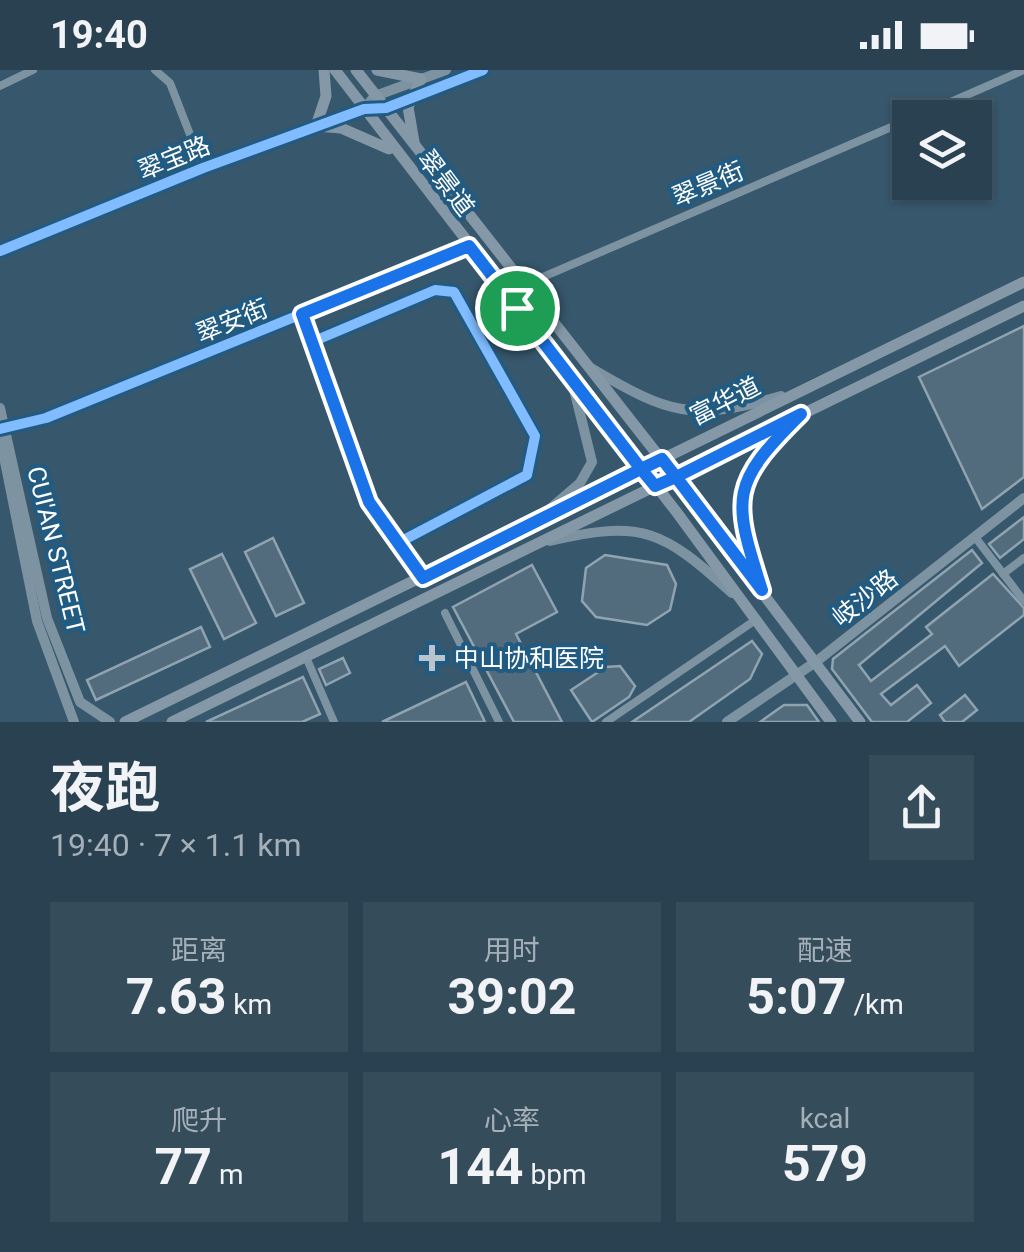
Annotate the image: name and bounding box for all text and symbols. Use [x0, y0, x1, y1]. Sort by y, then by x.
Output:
text: 19:40 [50, 13, 148, 57]
map controls [892, 100, 992, 200]
button: layers [892, 100, 992, 200]
street label: 翠宝路 [134, 131, 214, 185]
street label: 翠景道 [412, 144, 480, 222]
street label: 翠景街 [668, 156, 748, 212]
pin [475, 266, 560, 351]
icon: arrive [490, 281, 545, 336]
street label: 翠安街 [192, 294, 272, 348]
street label: 富华道 [685, 371, 765, 431]
street label: CUI'AN STREET [21, 463, 91, 637]
street label: 岐沙路 [827, 563, 903, 633]
place label: 中山协和医院 [454, 644, 604, 673]
marker: 中山协和医院 [419, 645, 445, 671]
button: share [869, 755, 974, 860]
text: 夜跑 [50, 756, 160, 820]
text: 19:40 · 7 × 1.1 km [50, 826, 301, 864]
text: 距离 [171, 934, 227, 967]
text: 用时 [484, 934, 540, 967]
text: 配速 [797, 934, 853, 967]
text: 7.63 [126, 968, 226, 1026]
text: 39:02 [448, 968, 576, 1026]
text: 5:07 [746, 968, 846, 1026]
text: km [226, 988, 272, 1021]
text: /km [846, 988, 904, 1021]
text: kcal [800, 1102, 850, 1135]
text: 爬升 [171, 1104, 227, 1137]
text: 心率 [484, 1104, 540, 1137]
text: 579 [782, 1135, 868, 1193]
text: 77 [155, 1138, 212, 1196]
text: 144 [437, 1138, 524, 1196]
text: m [212, 1158, 243, 1191]
text: bpm [524, 1158, 587, 1191]

